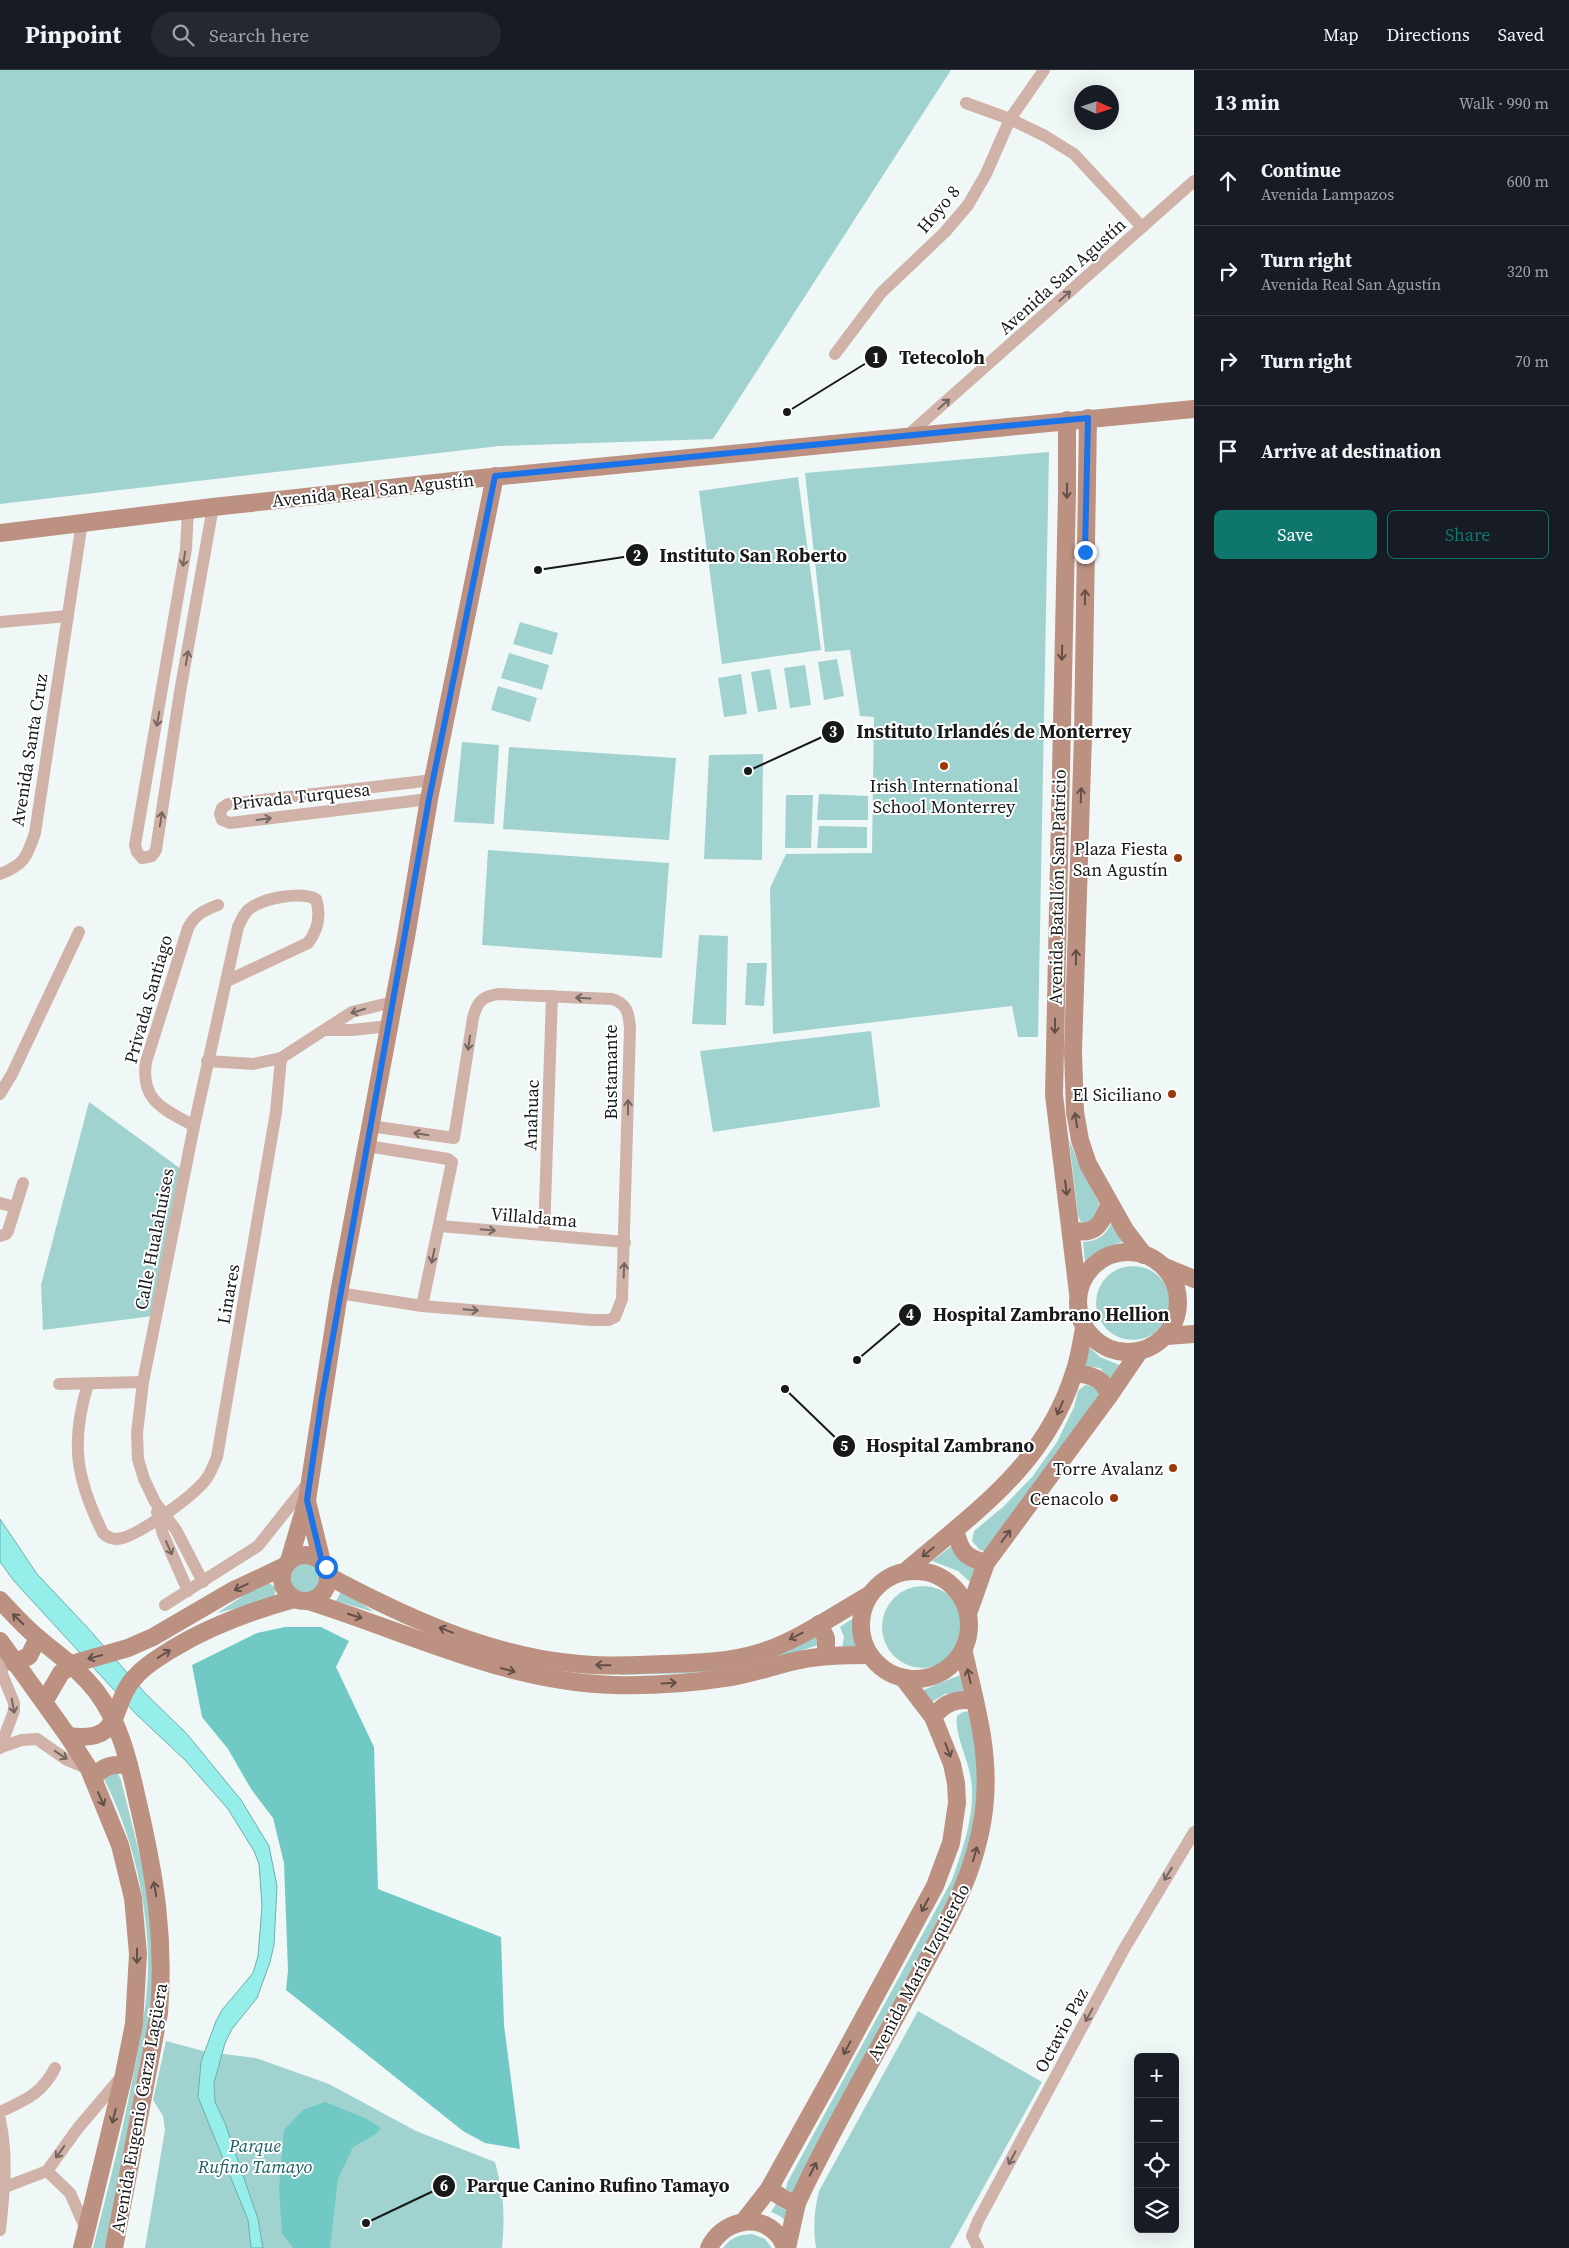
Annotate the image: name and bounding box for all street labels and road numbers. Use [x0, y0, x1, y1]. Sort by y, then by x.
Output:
street label: Hoyo 8 [911, 180, 965, 238]
street label: Avenida San Agustín [993, 212, 1131, 340]
street label: Avenida Real San Agustín [271, 467, 475, 513]
street label: Avenida Santa Cruz [5, 672, 53, 828]
street label: Avenida Batallón San Patricio [1042, 769, 1072, 1005]
street label: Privada Turquesa [231, 776, 372, 816]
street label: Privada Santiago [118, 932, 178, 1066]
street label: Bustamante [598, 1024, 623, 1120]
street label: Anahuac [517, 1079, 545, 1151]
street label: Calle Hualahuises [128, 1166, 180, 1312]
street label: Villaldama [490, 1201, 579, 1233]
street label: Linares [210, 1262, 246, 1326]
street label: Avenida María Izquierdo [861, 1879, 975, 2065]
street label: Avenida Eugenio Garza Lagüera [105, 1980, 173, 2235]
street label: Octavio Paz [1028, 1983, 1094, 2077]

